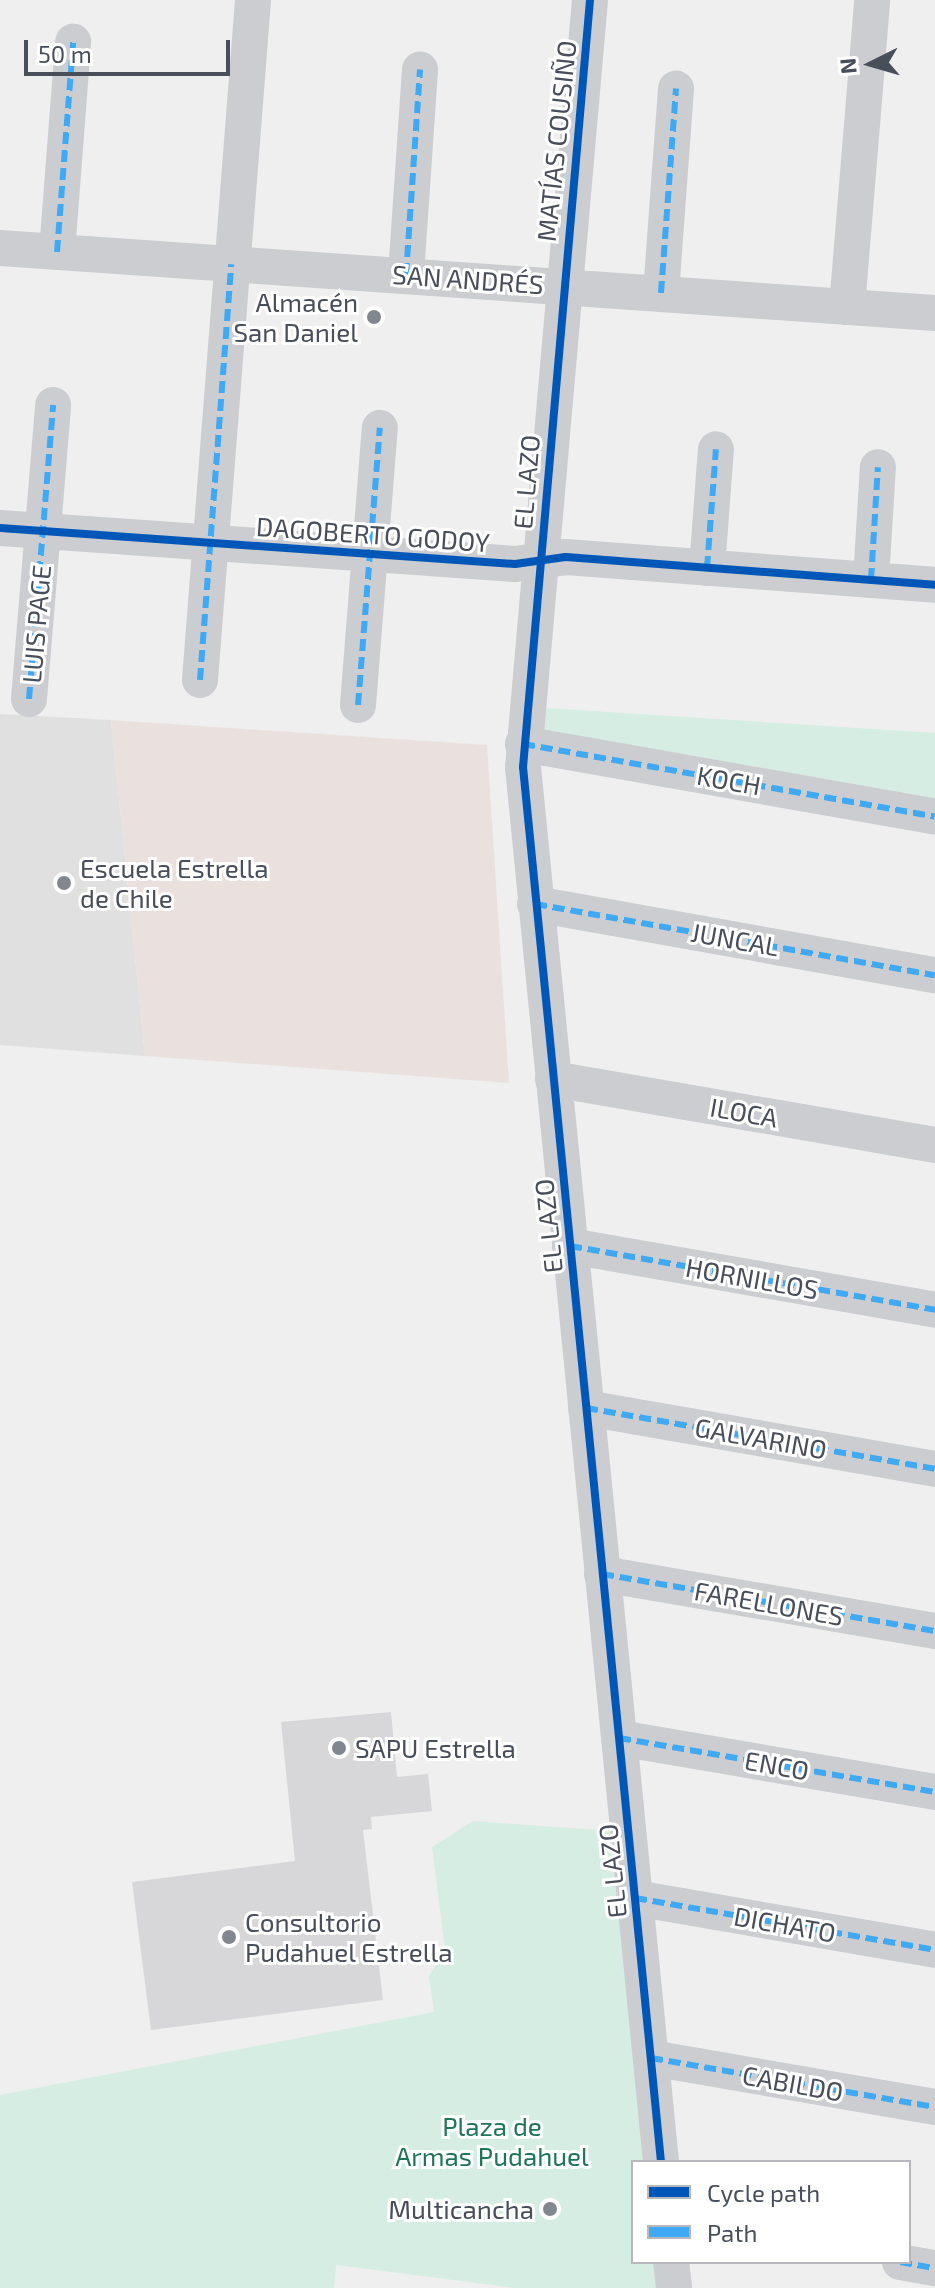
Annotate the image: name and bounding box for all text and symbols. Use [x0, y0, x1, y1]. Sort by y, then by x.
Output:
scale bar [28, 24, 234, 74]
north arrow [831, 24, 911, 104]
text: 50 m [38, 39, 92, 68]
street label: MATÍAS COUSIÑO [530, 39, 582, 243]
text: N [833, 57, 861, 75]
street label: SAN ANDRÉS [391, 258, 545, 300]
place label: Almacén San Daniel [233, 286, 358, 348]
marker: Almacén San Daniel [365, 308, 383, 326]
street label: EL LAZO [506, 433, 546, 531]
street label: DAGOBERTO GODOY [255, 510, 491, 558]
street label: LUIS PAGE [15, 563, 57, 685]
street label: KOCH [695, 759, 763, 801]
place label: Escuela Estrella de Chile [80, 852, 268, 914]
marker: Escuela Estrella de Chile [55, 874, 73, 892]
street label: JUNCAL [689, 916, 781, 962]
street label: ILOCA [708, 1091, 780, 1133]
street label: EL LAZO [528, 1177, 568, 1275]
street label: HORNILLOS [683, 1251, 821, 1305]
street label: GALVARINO [693, 1411, 829, 1465]
street label: FARELLONES [692, 1575, 846, 1631]
place label: SAPU Estrella [355, 1732, 516, 1764]
marker: SAPU Estrella [330, 1739, 348, 1757]
street label: ENCO [742, 1744, 812, 1786]
street label: EL LAZO [592, 1822, 632, 1920]
street label: DICHATO [732, 1900, 838, 1948]
place label: Consultorio Pudahuel Estrella [245, 1906, 453, 1968]
marker: Consultorio Pudahuel Estrella [220, 1928, 238, 1946]
street label: CABILDO [740, 2059, 846, 2107]
park label: Plaza de Armas Pudahuel [395, 2110, 589, 2172]
legend [631, 2160, 911, 2264]
text: Cycle path [707, 2178, 820, 2207]
place label: Multicancha [388, 2193, 534, 2225]
marker: Multicancha [541, 2200, 559, 2218]
text: Path [707, 2218, 757, 2247]

